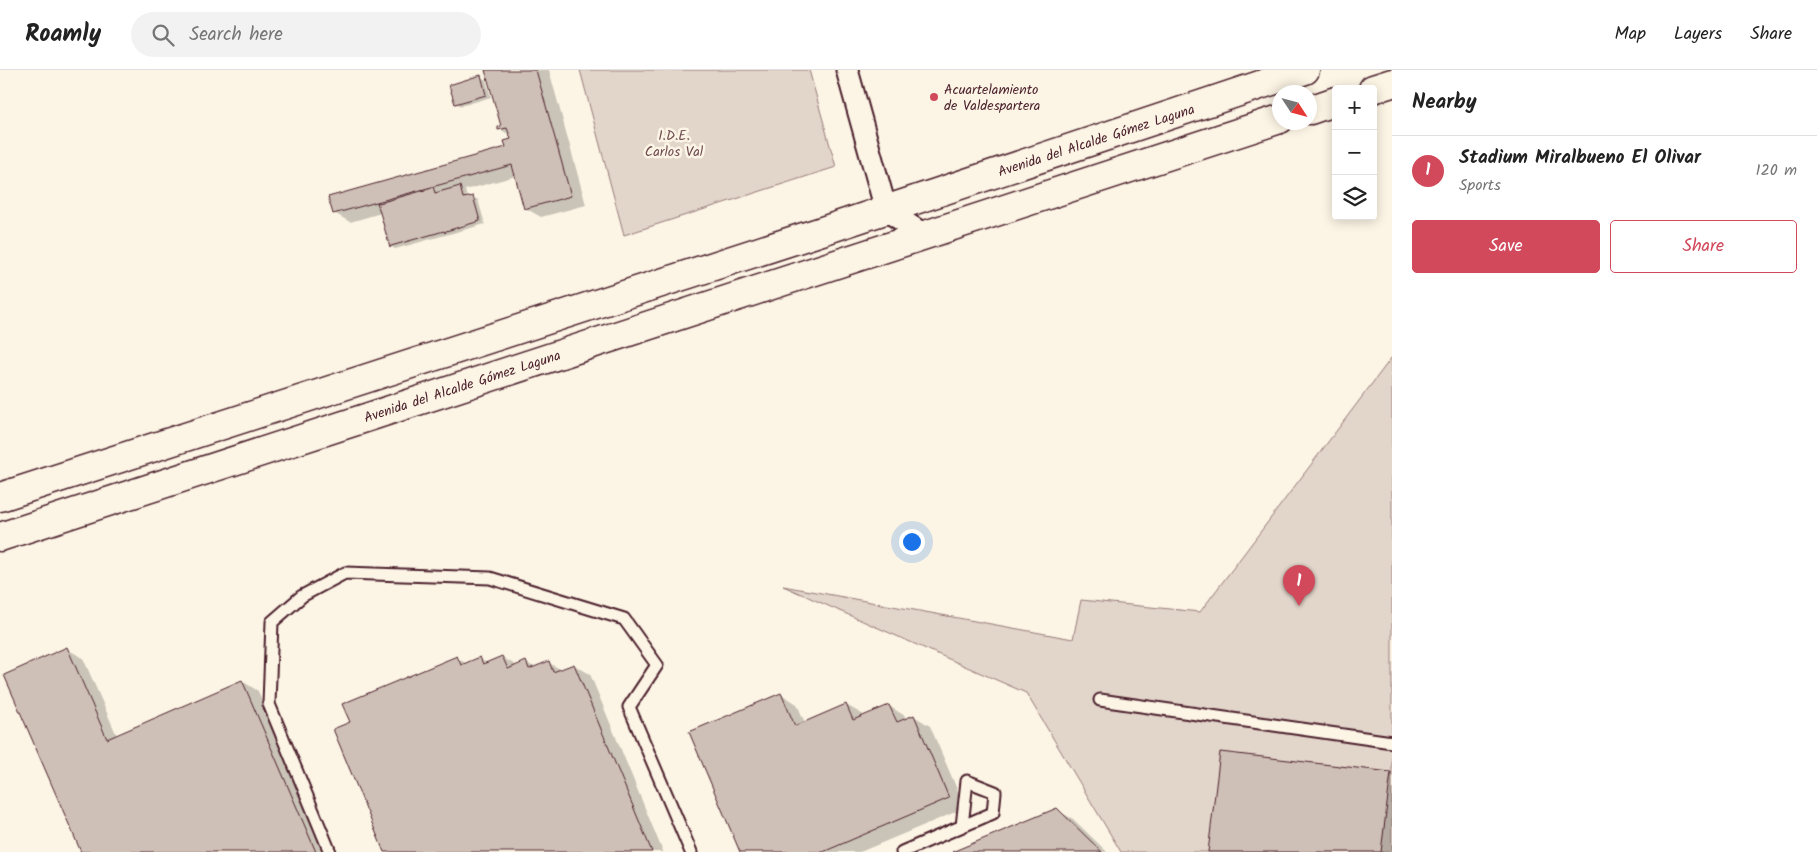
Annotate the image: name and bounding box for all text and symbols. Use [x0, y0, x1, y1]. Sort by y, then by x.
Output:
search box [131, 12, 481, 57]
text: Roamly [25, 15, 101, 54]
text: Search here [189, 20, 283, 50]
text: Map [1615, 20, 1646, 49]
text: Layers [1674, 20, 1722, 49]
text: Share [1750, 20, 1792, 49]
icon: search [149, 21, 177, 49]
place label: Acuartelamiento de Valdespartera [944, 79, 1040, 117]
north arrow [1272, 85, 1317, 130]
map controls [1332, 85, 1377, 220]
button: + [1332, 85, 1377, 130]
text: Nearby [1412, 86, 1477, 119]
marker: Acuartelamiento de Valdespartera [928, 91, 940, 103]
street label: Avenida del Alcalde Gómez Laguna [995, 99, 1198, 183]
park label: I.D.E. Carlos Val [645, 125, 704, 163]
button: − [1332, 130, 1377, 175]
text: Stadium Miralbueno El Olivar [1459, 143, 1701, 173]
text: 1 [1426, 158, 1430, 183]
text: 120 m [1756, 158, 1797, 183]
text: Sports [1459, 173, 1501, 198]
button: layers [1332, 175, 1377, 220]
button: Save [1412, 220, 1600, 273]
button: Share [1610, 220, 1797, 273]
street label: Avenida del Alcalde Gómez Laguna [361, 345, 564, 429]
your location [899, 529, 925, 555]
pin: 1 [1283, 565, 1315, 606]

